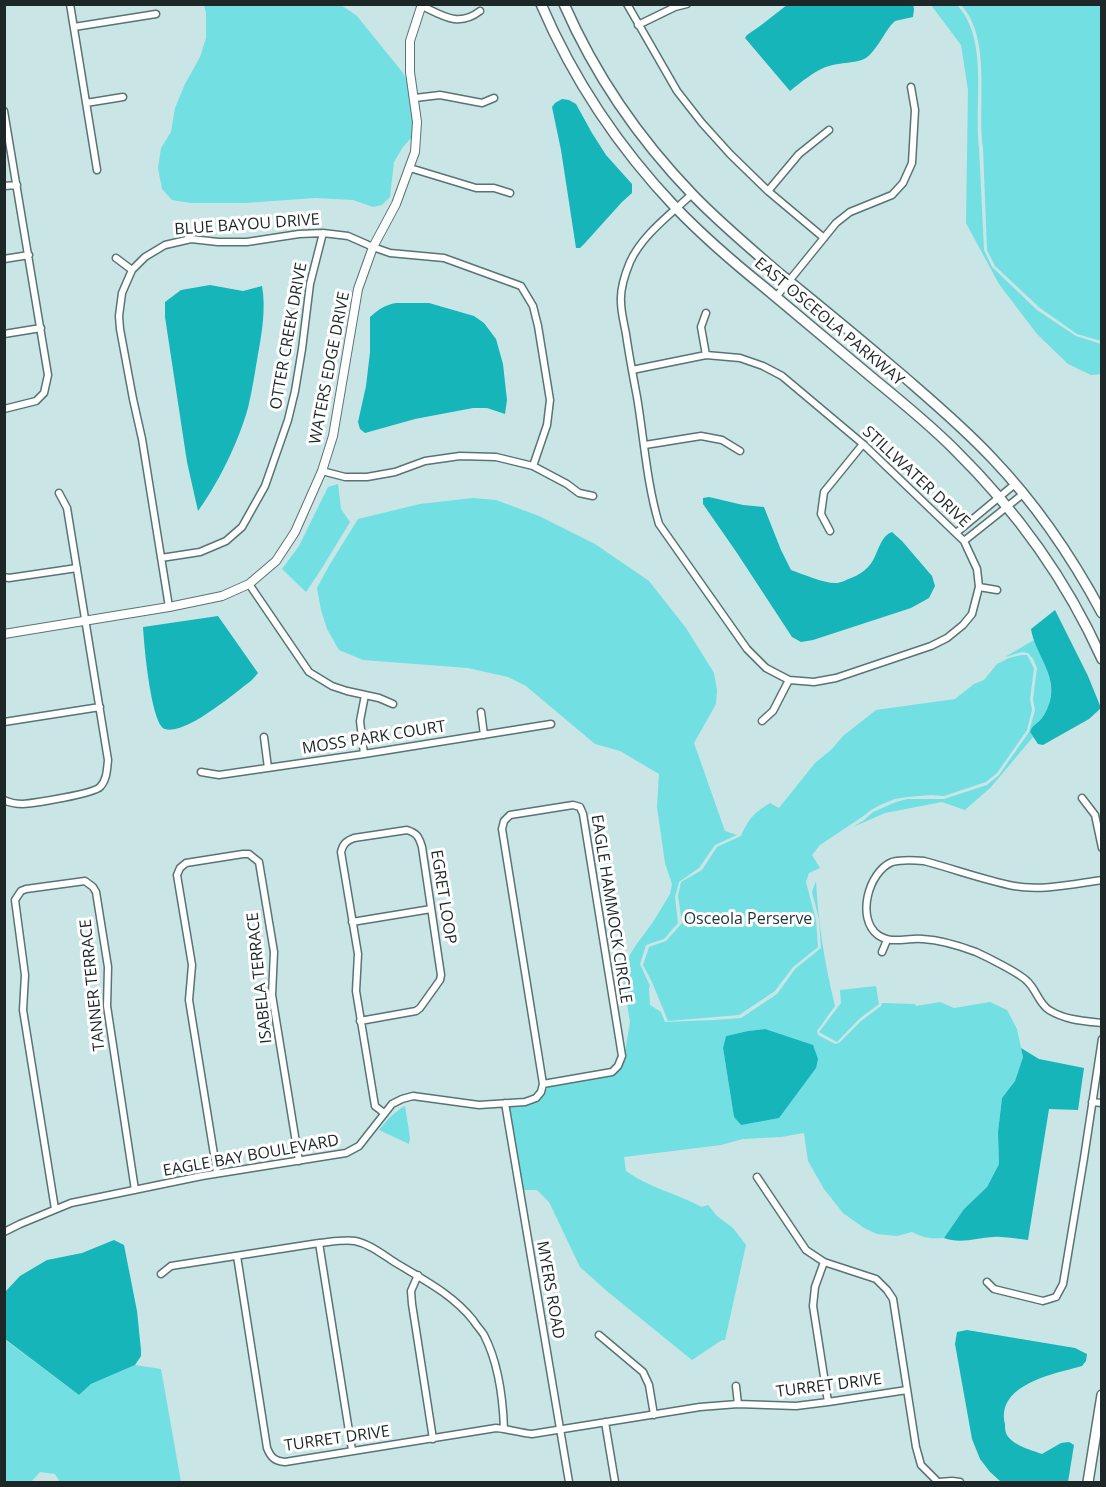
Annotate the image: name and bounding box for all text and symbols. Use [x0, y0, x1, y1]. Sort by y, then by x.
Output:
street label: BLUE BAYOU DRIVE [174, 210, 320, 240]
street label: EAST OSCEOLA PARKWAY [750, 254, 908, 390]
street label: OTTER CREEK DRIVE [267, 261, 311, 411]
street label: WATERS EDGE DRIVE [306, 290, 354, 446]
street label: STILLWATER DRIVE [858, 422, 974, 532]
street label: MOSS PARK COURT [301, 717, 447, 759]
street label: EAGLE HAMMOCK CIRCLE [587, 813, 635, 1005]
street label: EGRET LOOP [426, 849, 460, 945]
park label: Osceola Perserve [684, 909, 812, 929]
street label: ISABELA TERRACE [244, 911, 276, 1045]
street label: TANNER TERRACE [77, 918, 109, 1052]
street label: EAGLE BAY BOULEVARD [161, 1131, 341, 1181]
street label: MYERS ROAD [532, 1240, 568, 1340]
street label: TURRET DRIVE [775, 1370, 883, 1402]
street label: TURRET DRIVE [283, 1422, 391, 1456]

